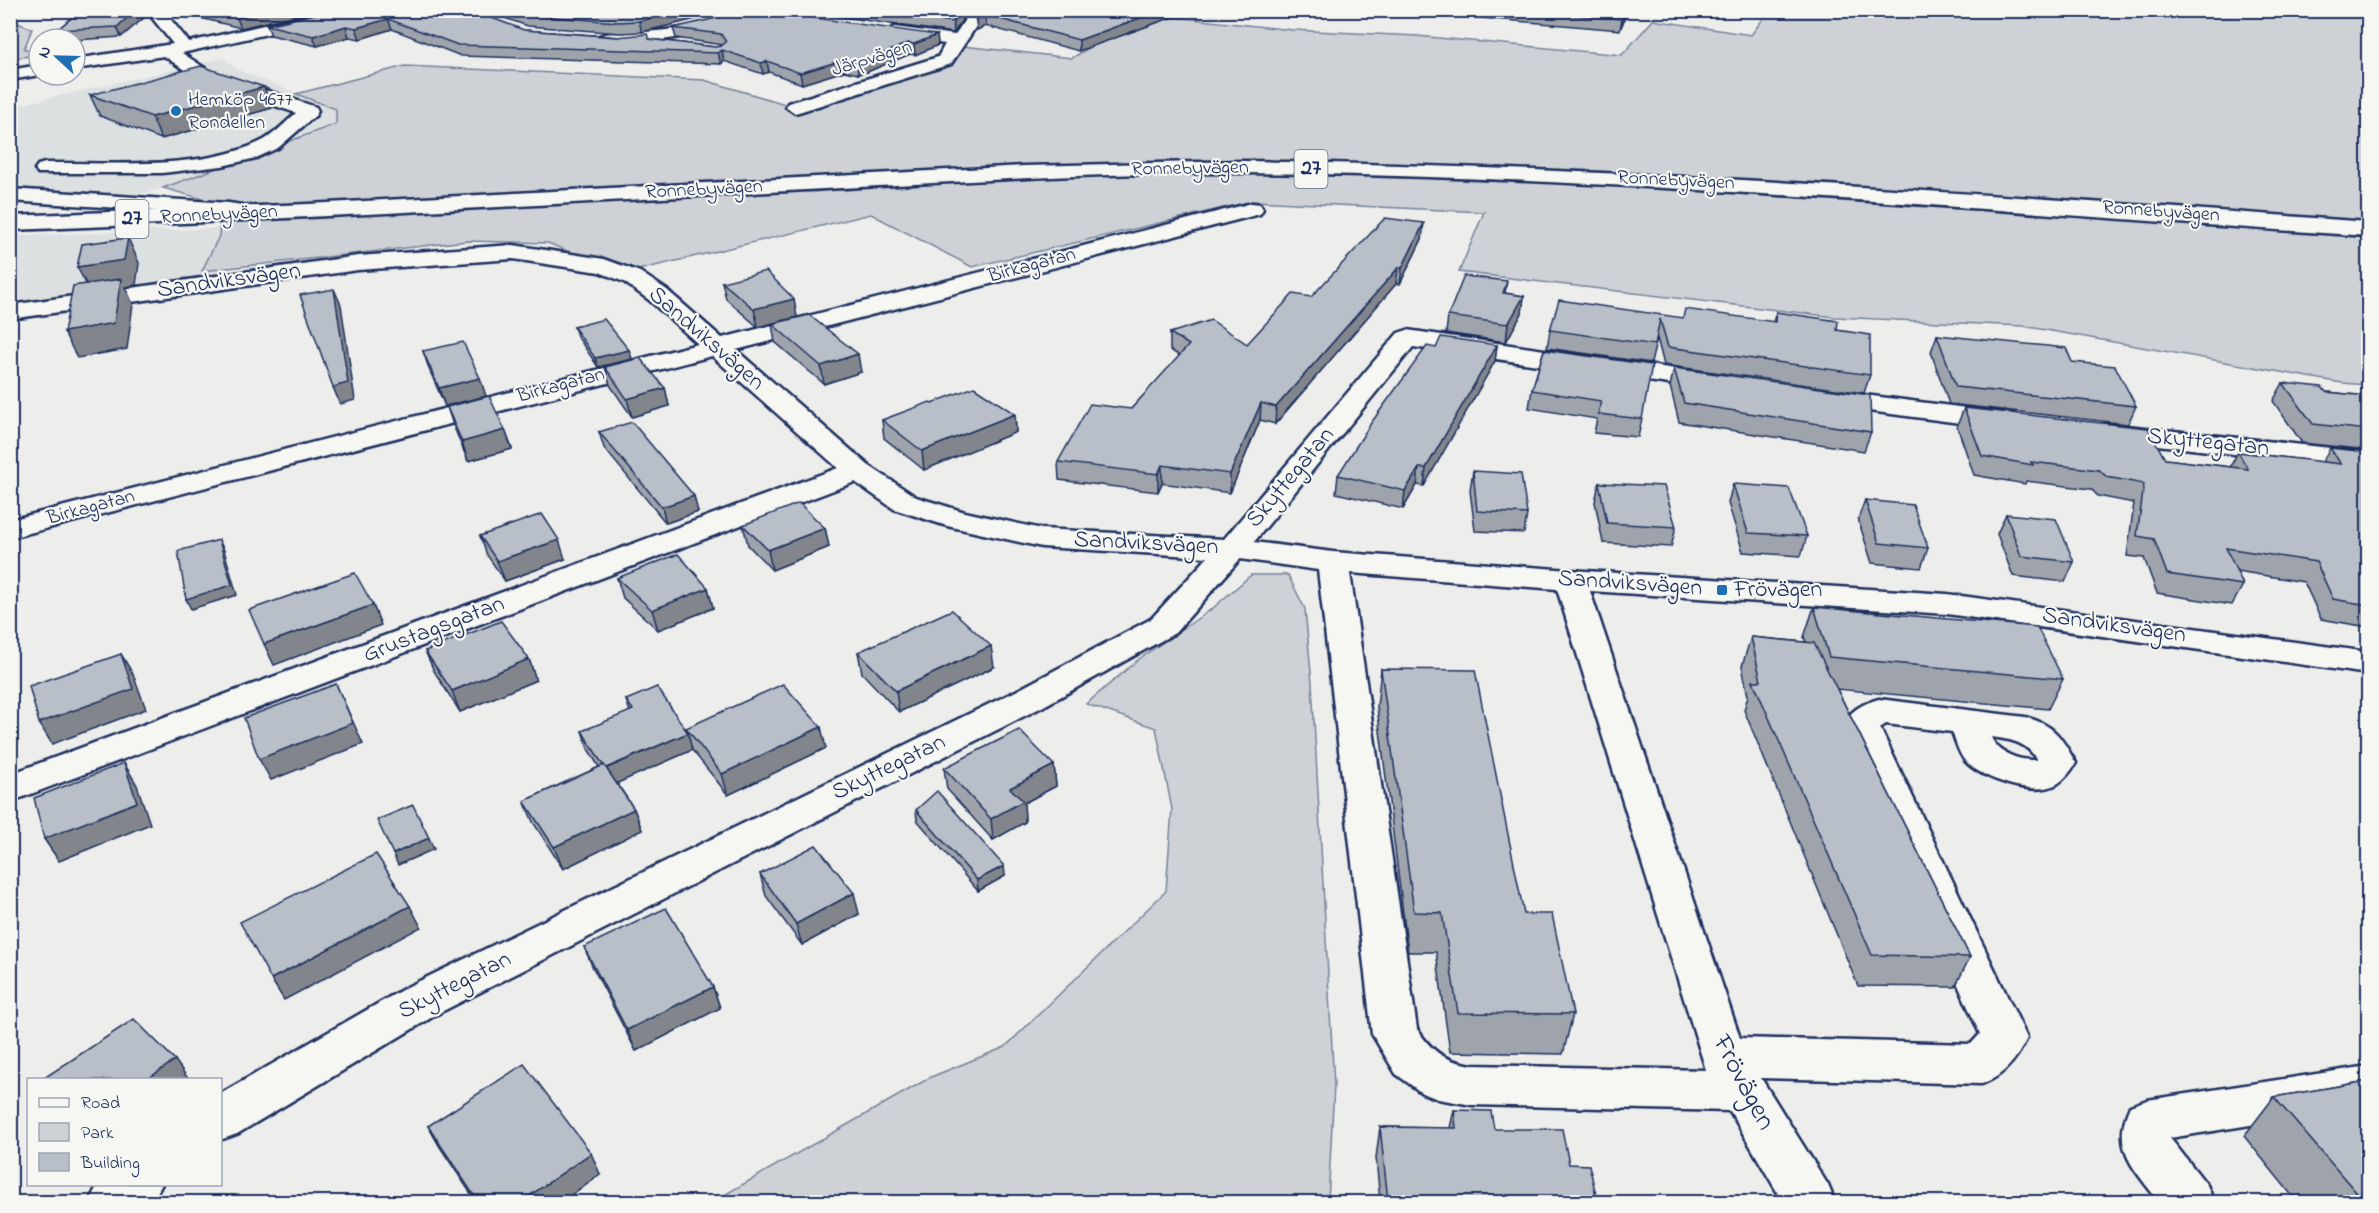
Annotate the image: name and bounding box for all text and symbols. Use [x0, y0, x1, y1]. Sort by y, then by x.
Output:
north arrow [27, 27, 87, 87]
street label: Järpvägen [828, 33, 916, 86]
text: N [32, 42, 58, 62]
place label: Hemköp 4677 Rondellen [188, 86, 293, 138]
marker: Hemköp 4677 Rondellen [169, 104, 183, 118]
road number: 27 [1294, 150, 1328, 188]
street label: Ronnebyvägen [1131, 153, 1249, 186]
street label: Ronnebyvägen [1617, 163, 1736, 200]
street label: Ronnebyvägen [645, 172, 764, 209]
street label: Ronnebyvägen [2101, 193, 2221, 232]
street label: Ronnebyvägen [160, 197, 279, 234]
road number: 27 [116, 200, 148, 238]
street label: Birkagatan [984, 240, 1080, 293]
street label: Sandviksvägen [155, 254, 303, 308]
street label: Sandviksvägen [640, 278, 772, 400]
street label: Birkagatan [513, 360, 609, 413]
street label: Skyttegatan [2145, 419, 2271, 468]
street label: Skyttegatan [1238, 420, 1345, 537]
street label: Birkagatan [43, 482, 139, 535]
street label: Sandviksvägen [1073, 523, 1219, 565]
street label: Sandviksvägen [1557, 561, 1703, 607]
place label: Frövägen [1733, 573, 1822, 608]
marker: Frövägen [1715, 583, 1729, 597]
street label: Grustagsgatan [358, 587, 510, 673]
street label: Sandviksvägen [2040, 599, 2188, 653]
street label: Skyttegatan [826, 725, 952, 812]
street label: Skyttegatan [392, 943, 518, 1030]
street label: Frövägen [1700, 1027, 1785, 1138]
legend [27, 1078, 222, 1186]
text: Road [81, 1091, 120, 1117]
text: Park [81, 1121, 114, 1147]
text: Building [80, 1151, 140, 1178]

